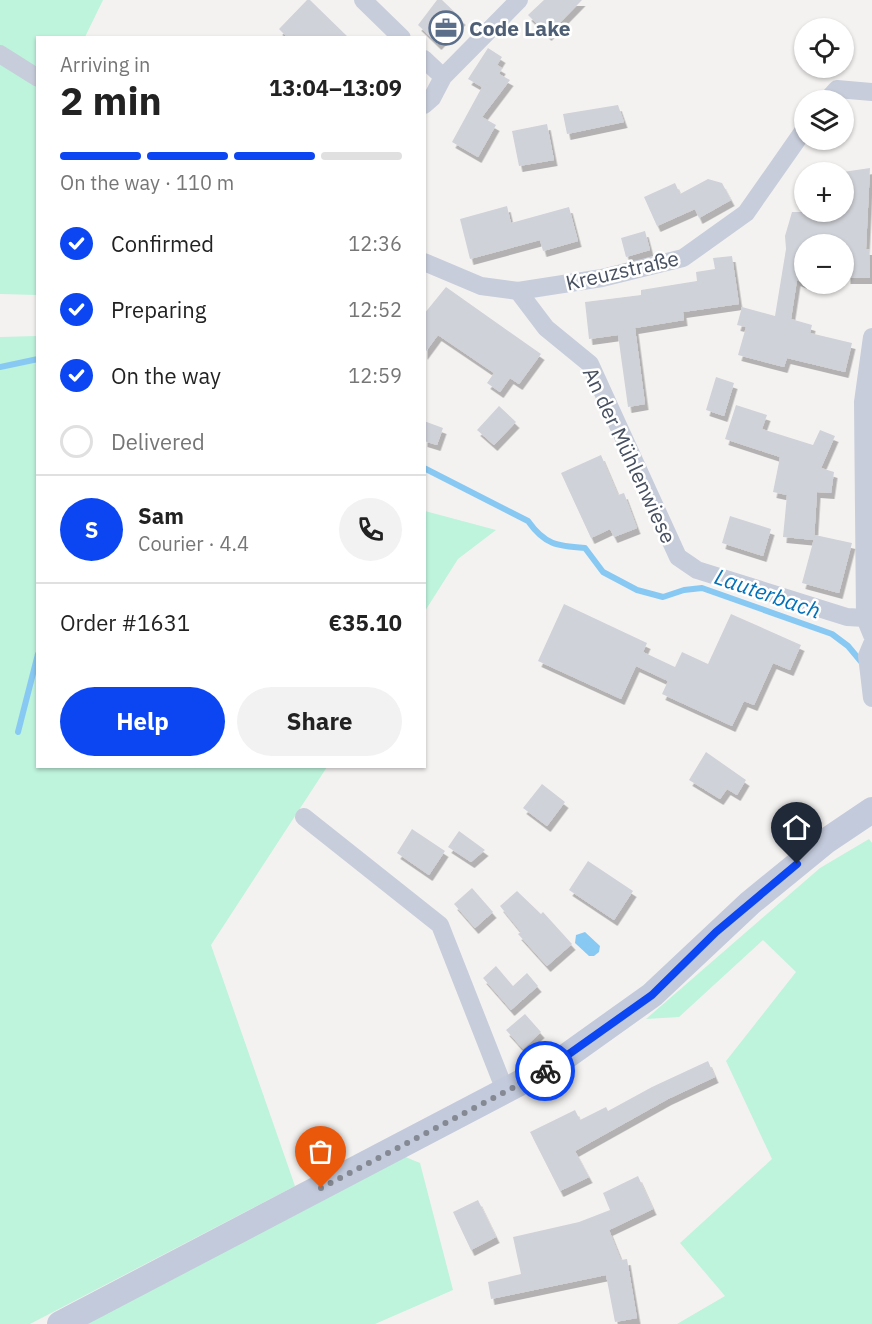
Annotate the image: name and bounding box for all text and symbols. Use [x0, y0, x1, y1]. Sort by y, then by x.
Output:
office icon: Code Lake [428, 10, 464, 46]
place label: Code Lake [469, 14, 571, 42]
map controls [794, 18, 854, 294]
button: locate [794, 18, 854, 78]
text: Arriving in [60, 51, 150, 78]
text: 13:04–13:09 [269, 73, 402, 102]
text: 2 min [60, 75, 162, 126]
button: layers [794, 90, 854, 150]
button: + [794, 162, 854, 222]
text: On the way · 110 m [60, 169, 234, 196]
icon: check [60, 227, 93, 260]
text: Confirmed [111, 229, 214, 258]
text: 12:36 [348, 230, 402, 257]
button: − [794, 234, 854, 294]
street label: Kreuzstraße [563, 243, 681, 297]
icon: check [60, 293, 93, 326]
text: Preparing [111, 295, 206, 324]
text: 12:52 [348, 296, 402, 323]
icon: check [60, 359, 93, 392]
text: On the way [111, 361, 221, 390]
text: 12:59 [348, 362, 402, 389]
street label: An der Mühlenwiese [577, 362, 683, 548]
text: Delivered [111, 427, 205, 456]
button: phone [339, 498, 402, 561]
text: Sam [138, 501, 184, 530]
text: S [85, 515, 98, 544]
text: Courier · 4.4 [138, 530, 249, 557]
water label: Lauterbach [711, 561, 825, 625]
text: Order #1631 [60, 608, 190, 637]
text: €35.10 [329, 608, 402, 637]
button: Help [60, 687, 225, 756]
button: Share [237, 687, 402, 756]
pin [771, 802, 822, 864]
icon: home [780, 811, 813, 844]
courier [515, 1041, 575, 1101]
icon: bike [529, 1055, 562, 1088]
pin [295, 1126, 346, 1188]
icon: bag [304, 1135, 337, 1168]

